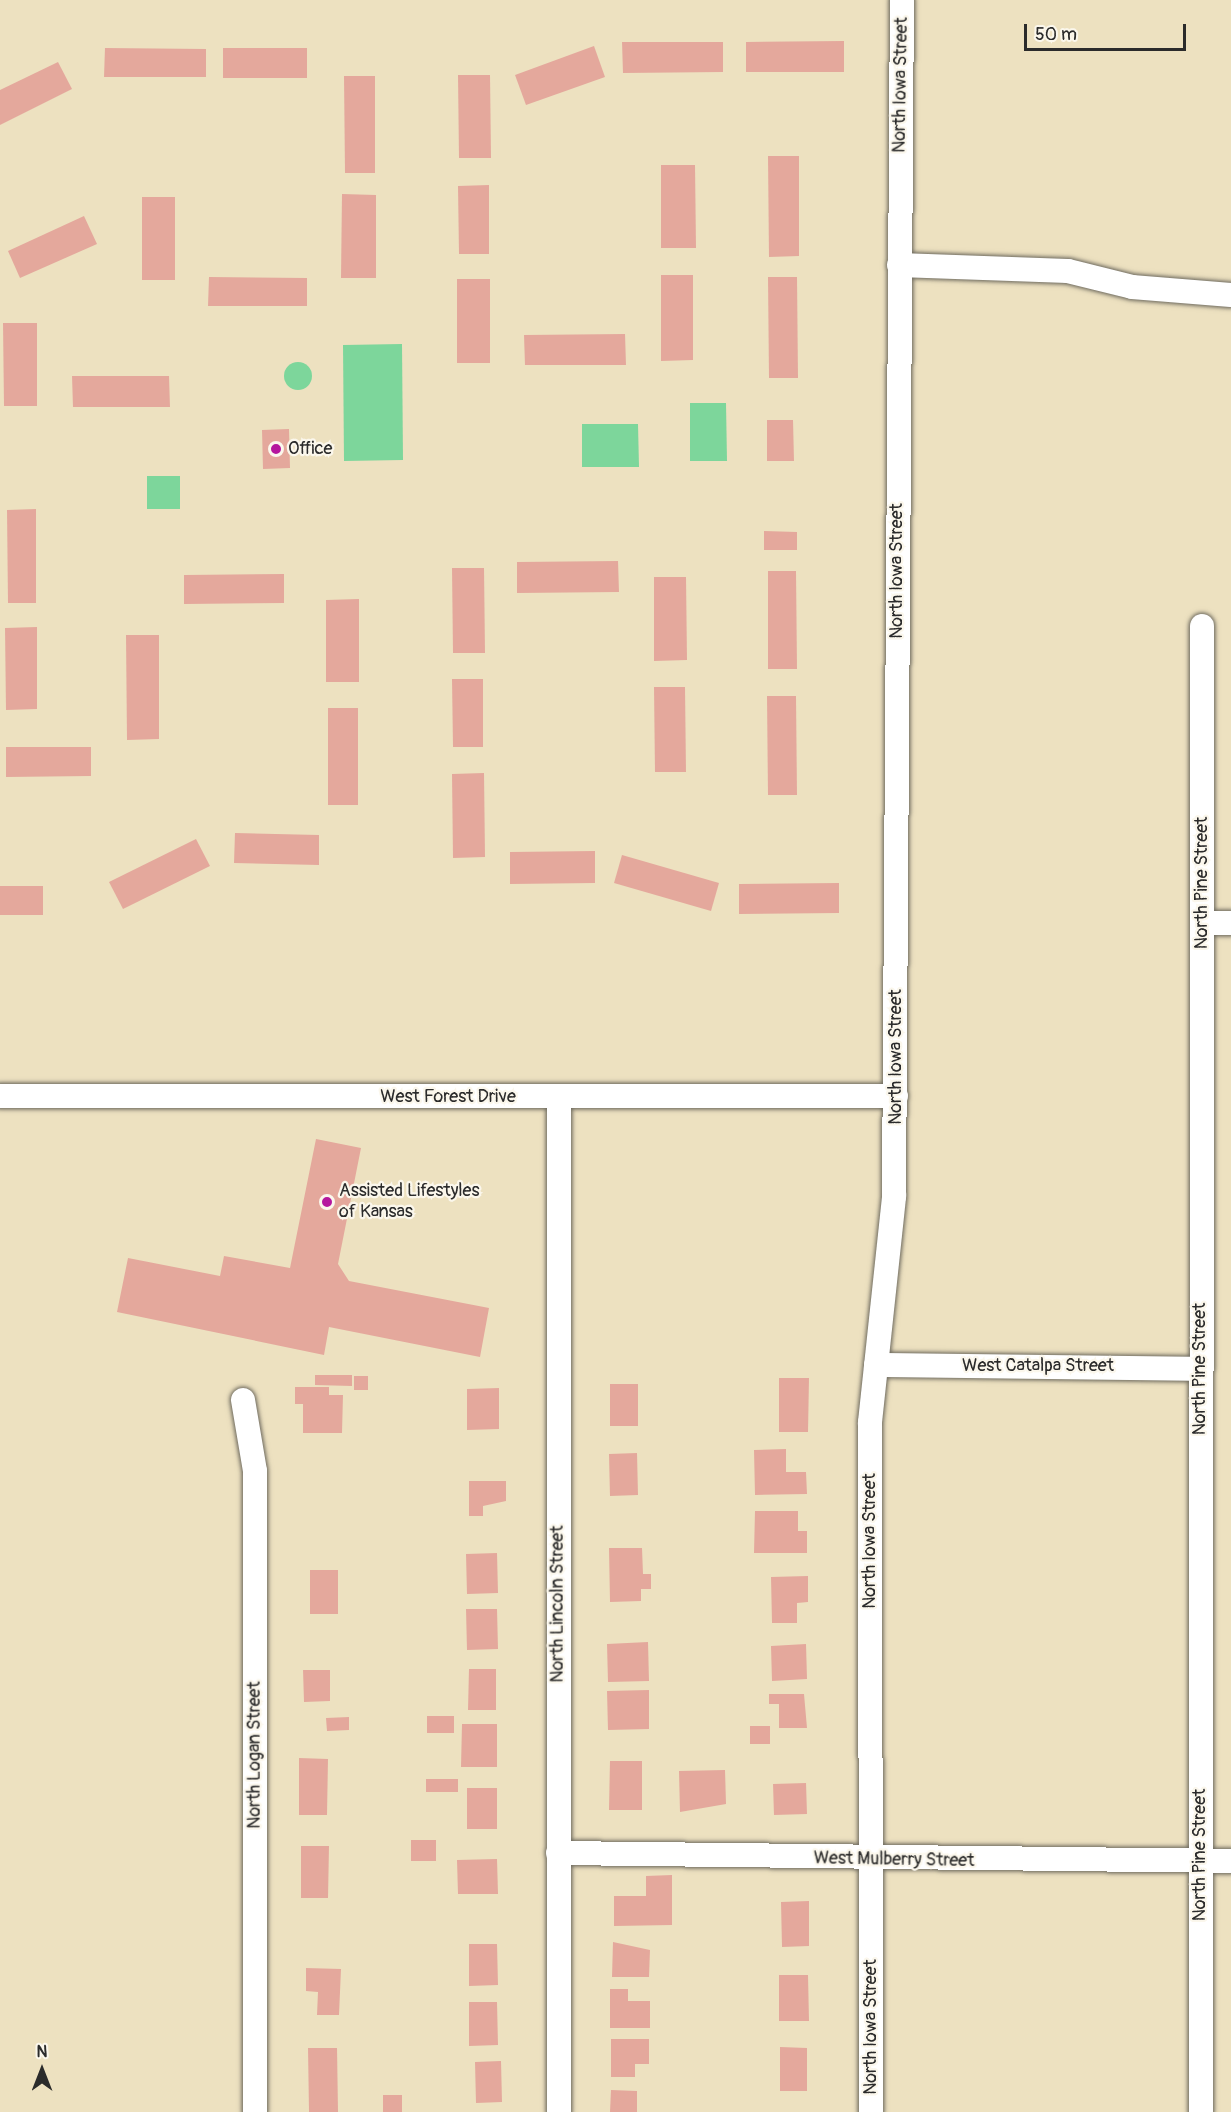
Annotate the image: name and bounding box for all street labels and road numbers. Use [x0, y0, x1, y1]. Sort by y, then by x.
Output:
street label: North Iowa Street [889, 17, 913, 153]
street label: North Iowa Street [886, 503, 908, 639]
street label: North Pine Street [1191, 817, 1213, 949]
street label: North Iowa Street [885, 989, 907, 1125]
street label: West Forest Drive [380, 1086, 516, 1108]
street label: North Pine Street [1189, 1303, 1211, 1435]
street label: West Catalpa Street [962, 1355, 1114, 1377]
street label: North Iowa Street [859, 1473, 881, 1609]
street label: North Lincoln Street [547, 1525, 569, 1683]
street label: North Logan Street [244, 1681, 266, 1829]
street label: North Pine Street [1189, 1789, 1211, 1921]
street label: West Mulberry Street [813, 1848, 975, 1872]
street label: North Iowa Street [860, 1959, 882, 2095]

